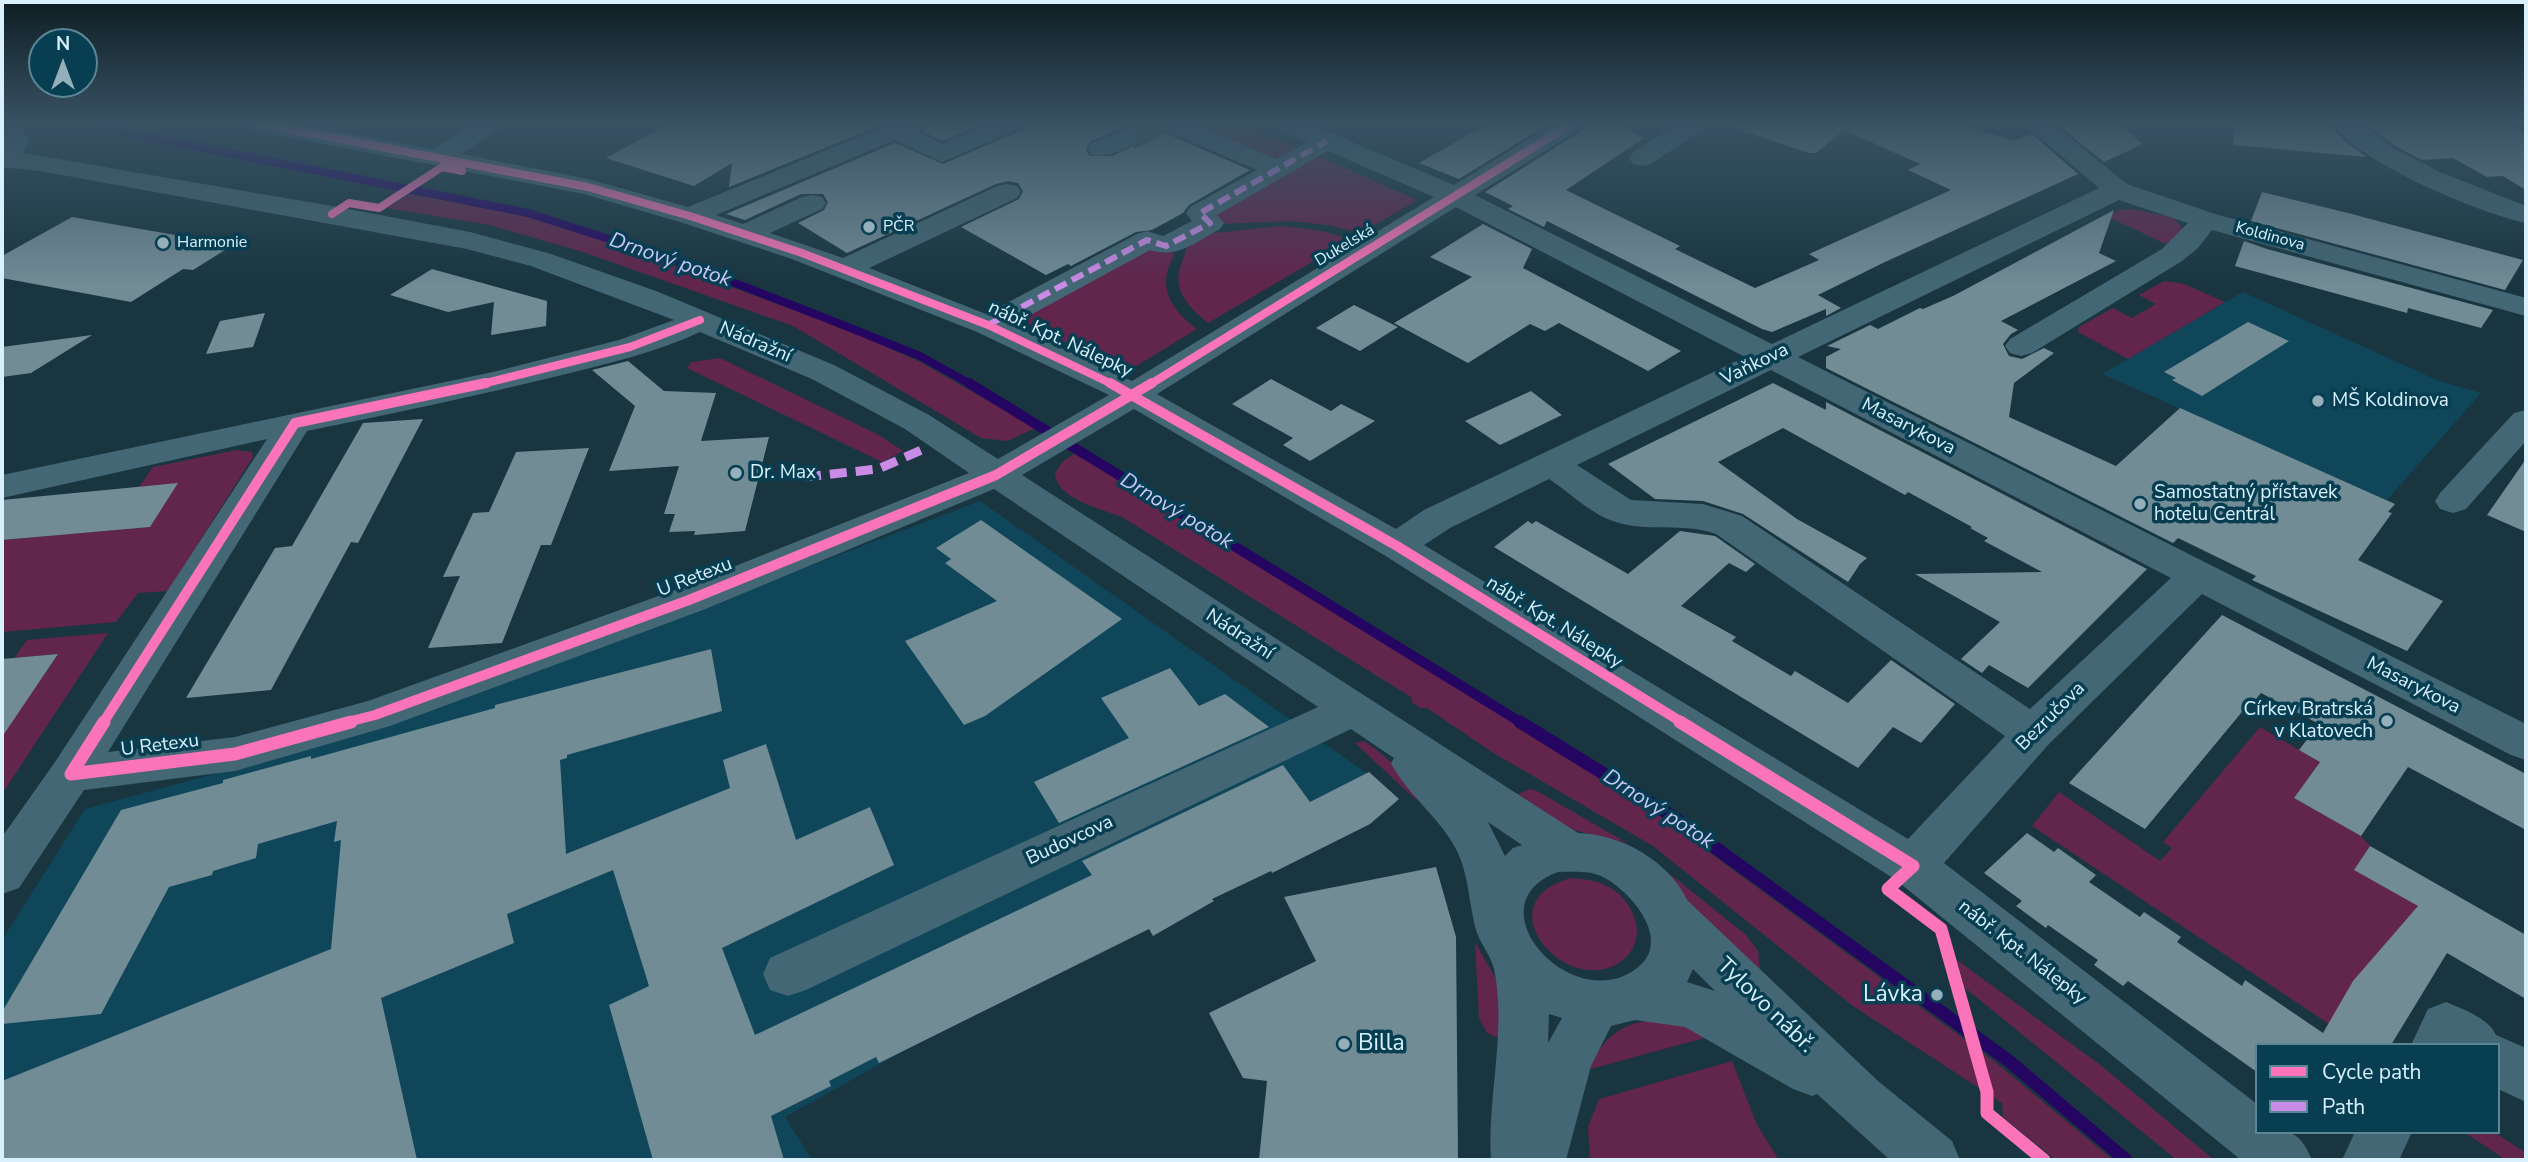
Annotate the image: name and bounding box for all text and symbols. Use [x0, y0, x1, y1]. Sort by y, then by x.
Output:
north arrow [28, 28, 98, 98]
text: N [56, 31, 70, 57]
place label: PČR [883, 217, 914, 237]
marker: PČR [861, 219, 877, 235]
street label: Koldinova [2233, 219, 2307, 255]
street label: Dukelská [1312, 221, 1378, 271]
water label: Drnový potok [606, 228, 734, 294]
place label: Harmonie [177, 233, 247, 253]
marker: Harmonie [155, 235, 171, 251]
street label: nábř. Kpt. Nálepky [984, 297, 1136, 383]
street label: Nádražní [716, 318, 794, 368]
street label: Vaňkova [1718, 339, 1792, 391]
place label: MŠ Koldinova [2332, 390, 2449, 412]
marker: MŠ Koldinova [2310, 393, 2326, 409]
street label: Masarykova [1857, 394, 1959, 460]
place label: Dr. Max [750, 462, 816, 484]
marker: Dr. Max [728, 465, 744, 481]
water label: Drnový potok [1115, 468, 1237, 556]
place label: Samostatný přístavek hotelu Centrál [2154, 482, 2338, 526]
marker: Samostatný přístavek hotelu Centrál [2132, 496, 2148, 512]
street label: U Retexu [654, 553, 736, 603]
street label: nábř. Kpt. Nálepky [1482, 572, 1626, 674]
street label: Nádražní [1201, 605, 1277, 665]
street label: Masarykova [2362, 653, 2464, 719]
street label: Bezručova [2012, 678, 2090, 756]
place label: Církev Bratrská v Klatovech [2243, 699, 2373, 743]
marker: Církev Bratrská v Klatovech [2379, 713, 2395, 729]
street label: U Retexu [120, 730, 200, 762]
water label: Drnový potok [1598, 765, 1718, 855]
street label: Budovcova [1023, 811, 1117, 871]
street label: nábř. Kpt. Nálepky [1953, 896, 2091, 1010]
street label: Tylovo nábř. [1710, 952, 1820, 1060]
place label: Lávka [1863, 981, 1923, 1009]
marker: Lávka [1929, 987, 1945, 1003]
place label: Billa [1358, 1030, 1405, 1058]
marker: Billa [1336, 1036, 1352, 1052]
legend [2255, 1043, 2500, 1134]
text: Cycle path [2322, 1058, 2421, 1086]
text: Path [2322, 1093, 2365, 1121]

